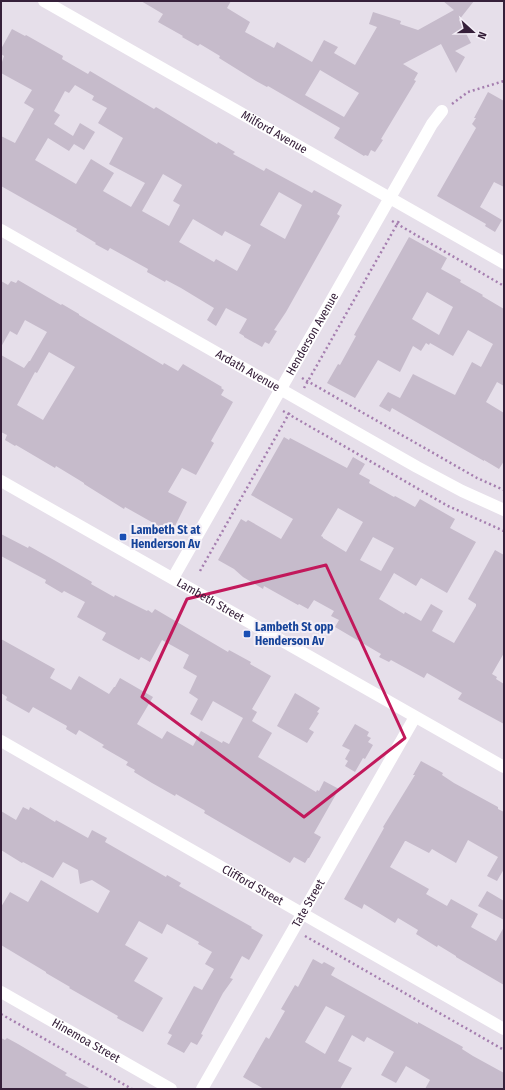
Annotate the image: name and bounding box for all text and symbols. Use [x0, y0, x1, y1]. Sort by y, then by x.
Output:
north arrow [453, 12, 493, 52]
text: N [475, 30, 489, 41]
street label: Milford Avenue [239, 108, 310, 157]
street label: Henderson Avenue [283, 290, 341, 378]
street label: Ardath Avenue [213, 347, 282, 394]
place label: Lambeth St at Henderson Av [131, 523, 201, 551]
marker: Lambeth St at Henderson Av [118, 532, 128, 542]
street label: Lambeth Street [174, 575, 247, 625]
place label: Lambeth St opp Henderson Av [255, 620, 334, 648]
marker: Lambeth St opp Henderson Av [242, 629, 252, 639]
street label: Clifford Street [219, 862, 286, 908]
street label: Tate Street [289, 877, 328, 930]
street label: Hinemoa Street [50, 1016, 123, 1066]

